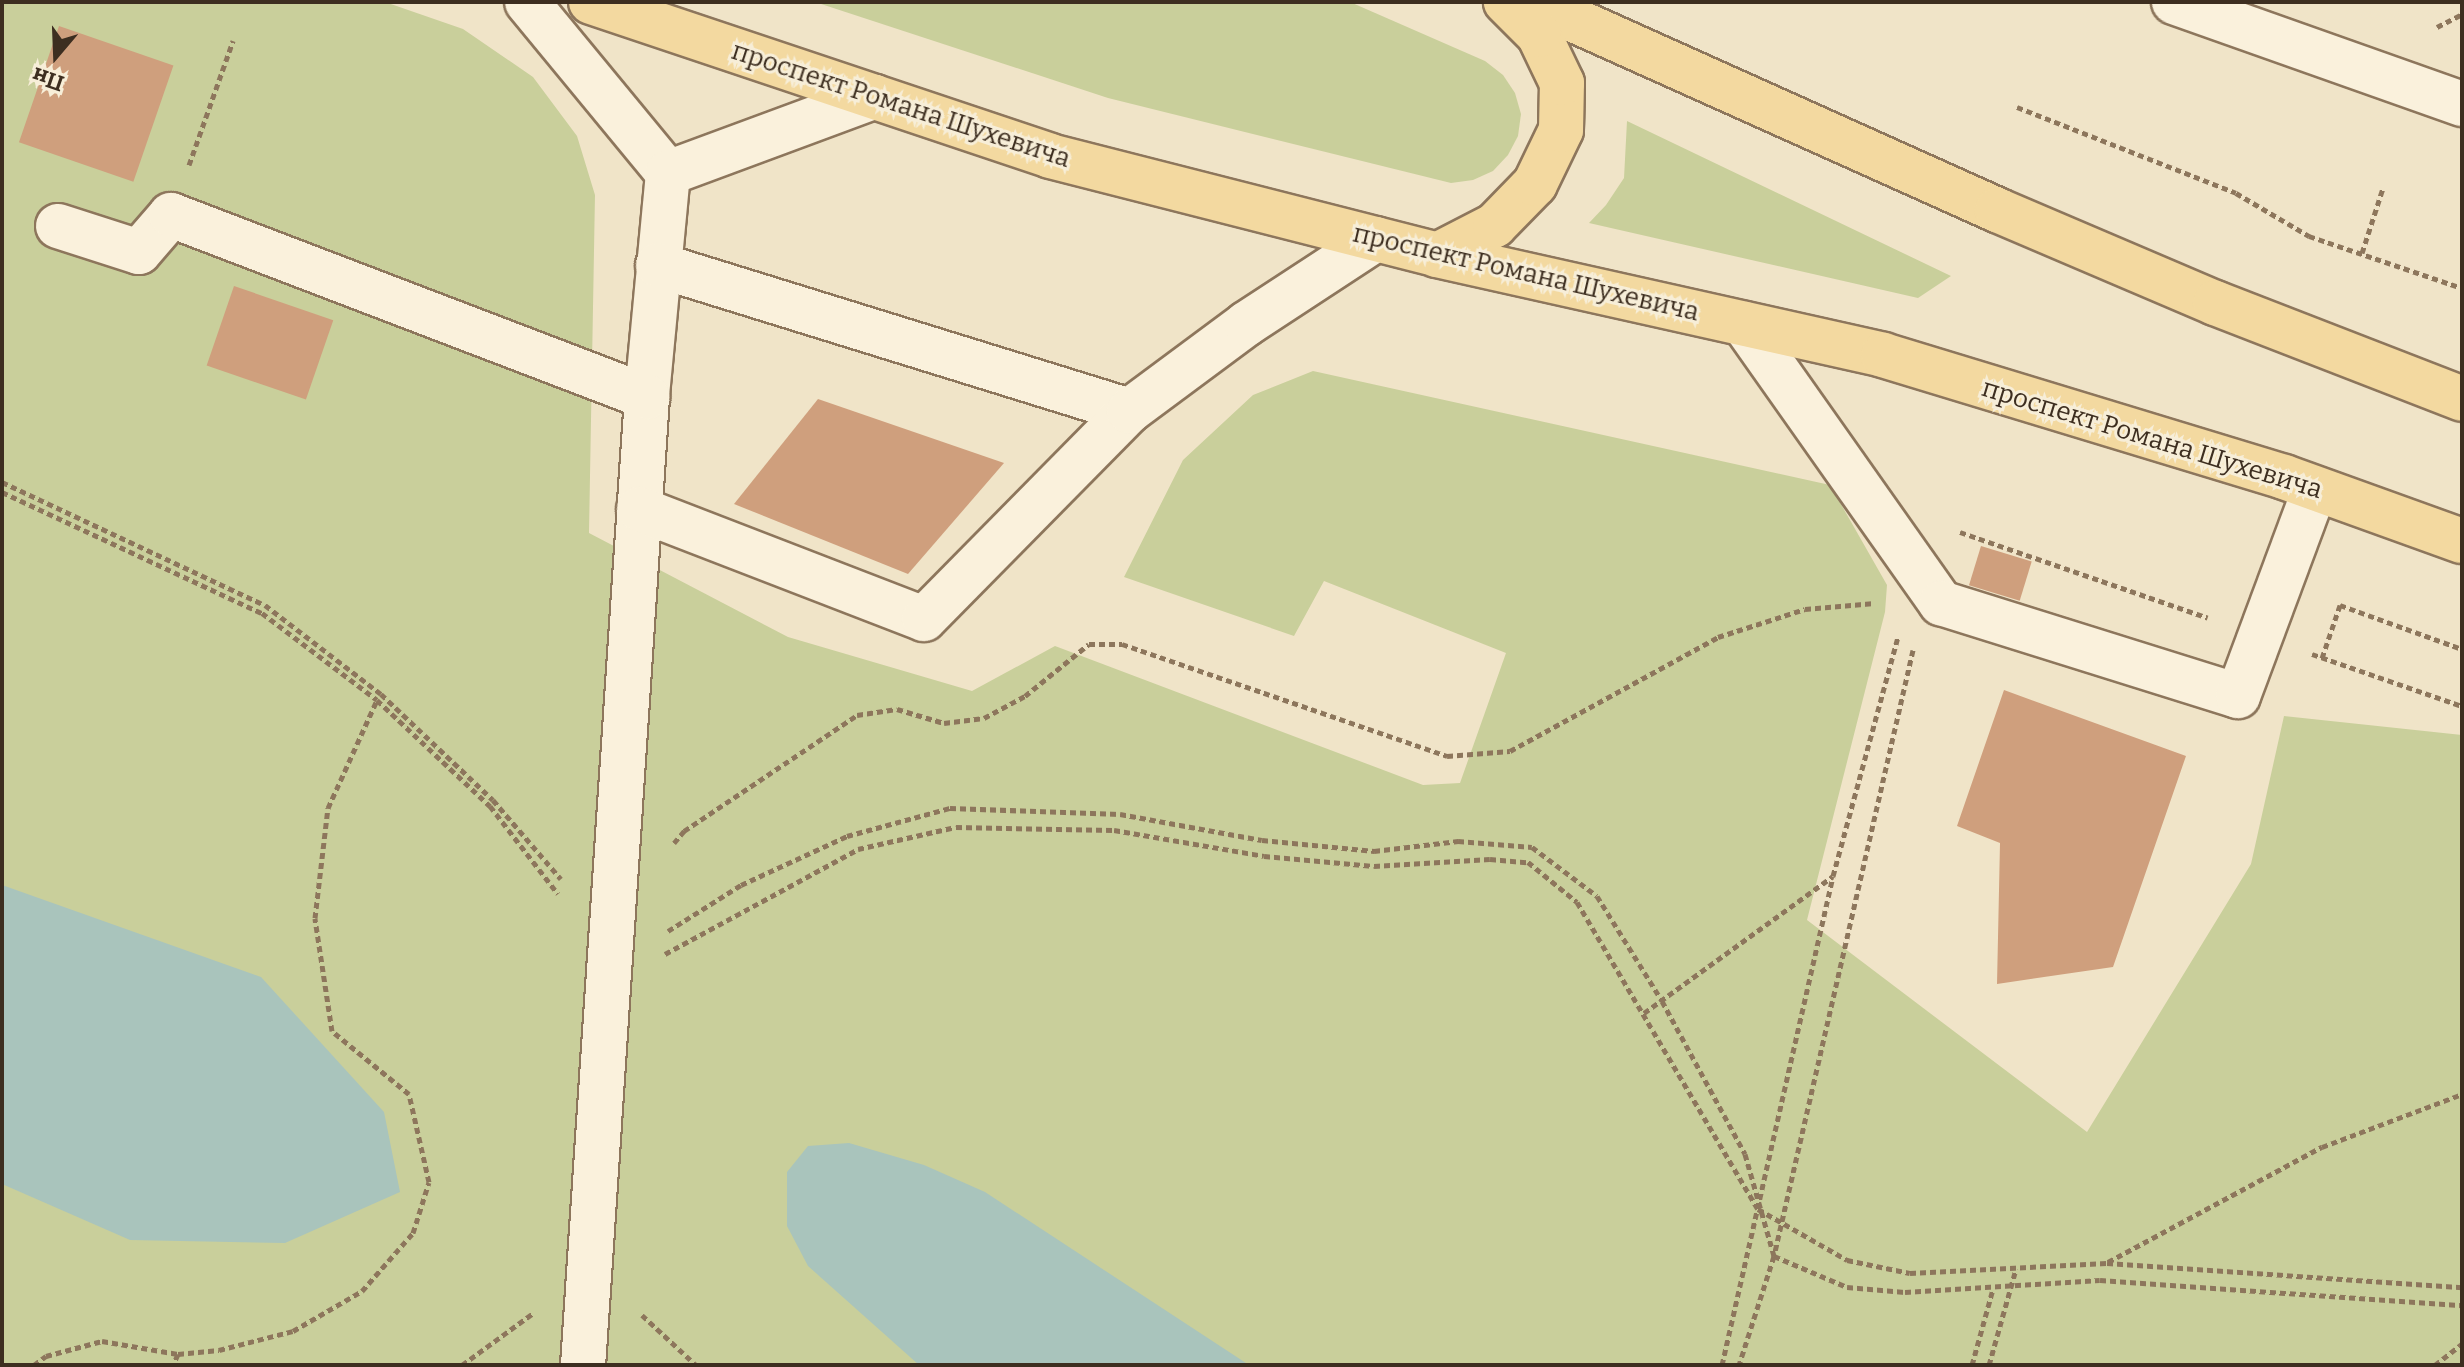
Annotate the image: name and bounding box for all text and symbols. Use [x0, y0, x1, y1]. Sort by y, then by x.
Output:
north arrow [16, 16, 96, 96]
street label: проспект Романа Шухевича [728, 35, 1074, 175]
text: Пн [29, 61, 67, 97]
street label: проспект Романа Шухевича [1350, 218, 1702, 328]
street label: проспект Романа Шухевича [1978, 372, 2326, 506]

